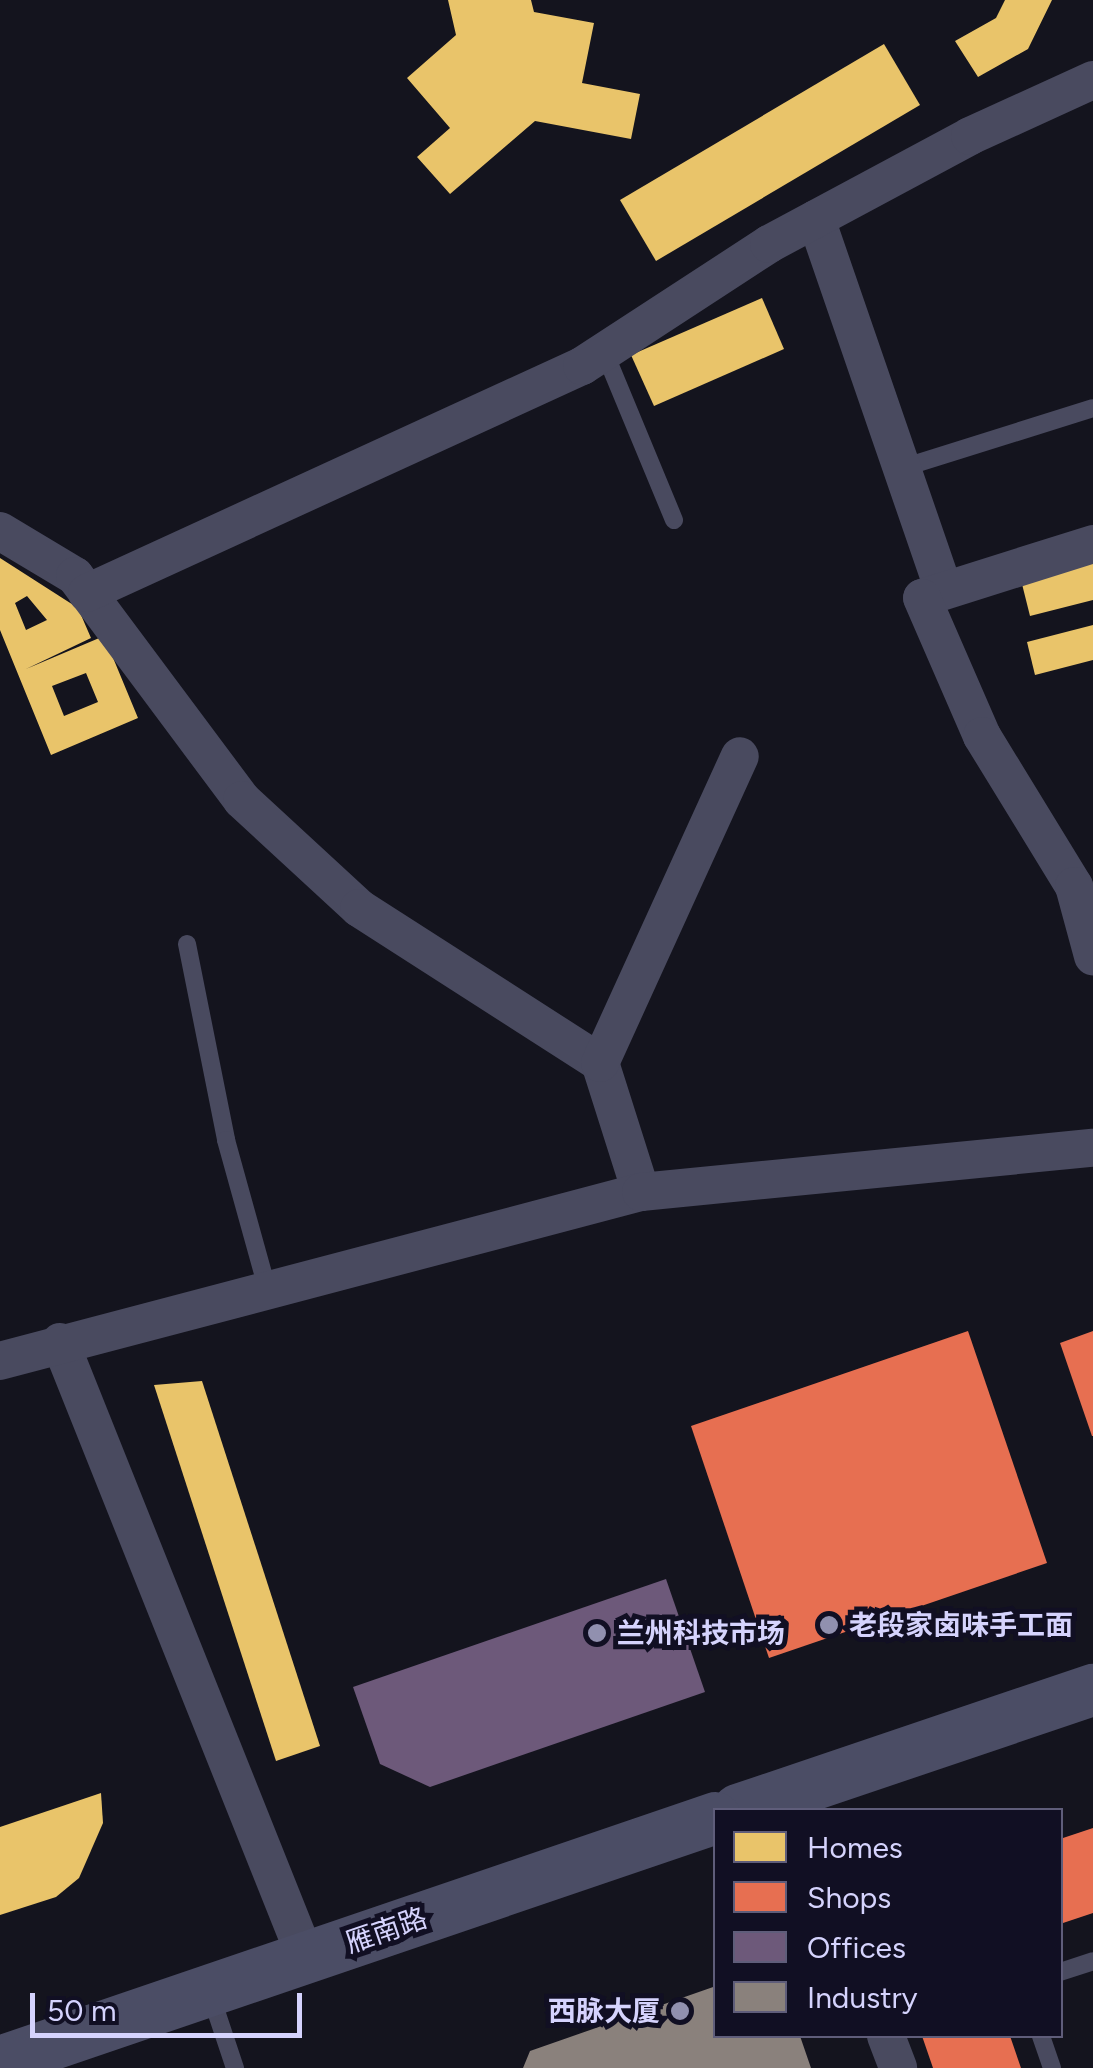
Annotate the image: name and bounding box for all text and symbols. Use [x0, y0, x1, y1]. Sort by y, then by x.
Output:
place label: 老段家卤味手工面 [849, 1608, 1073, 1642]
marker: 老段家卤味手工面 [818, 1614, 840, 1636]
place label: 兰州科技市场 [617, 1616, 785, 1650]
marker: 兰州科技市场 [586, 1622, 608, 1644]
legend [713, 1808, 1063, 2038]
text: Homes [807, 1829, 903, 1866]
text: Shops [807, 1879, 891, 1916]
street label: 雁南路 [341, 1900, 431, 1960]
text: Offices [807, 1929, 906, 1966]
scale bar [35, 1973, 308, 2035]
text: Industry [807, 1979, 917, 2016]
text: 50 m [47, 1992, 116, 2029]
place label: 西脉大厦 [548, 1994, 660, 2028]
marker: 西脉大厦 [669, 2000, 691, 2022]

